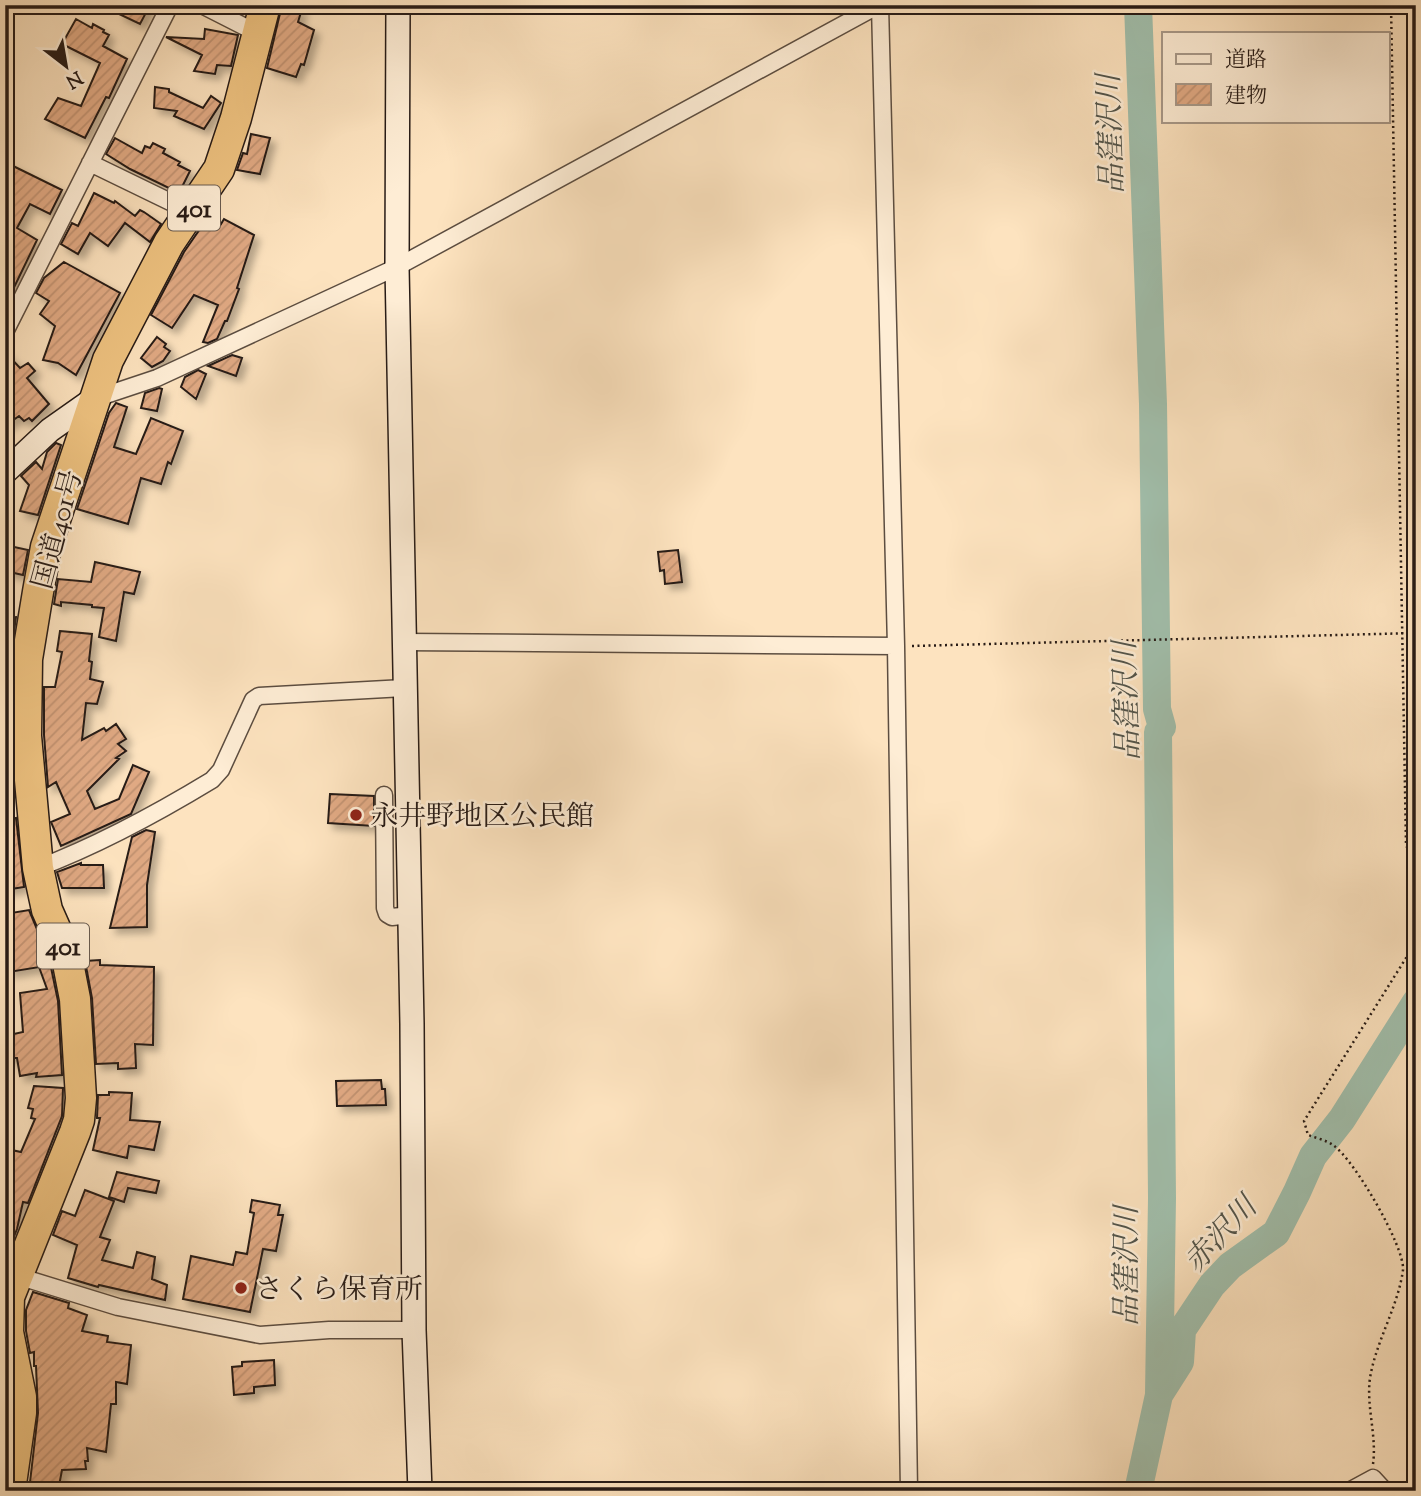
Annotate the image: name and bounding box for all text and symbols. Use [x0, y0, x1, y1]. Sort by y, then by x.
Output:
north arrow [32, 32, 102, 102]
legend [1162, 32, 1390, 122]
text: 道路 [1225, 46, 1267, 76]
text: N [60, 63, 87, 94]
water label: 品窪沢川 [1089, 70, 1136, 195]
text: 建物 [1225, 82, 1267, 112]
road number: 401 [168, 186, 220, 230]
street label: 国道401号 [24, 466, 94, 594]
water label: 品窪沢川 [1105, 637, 1152, 762]
place label: 永井野地区公民館 [370, 798, 594, 838]
marker: 永井野地区公民館 [348, 807, 364, 823]
road number: 401 [37, 923, 89, 968]
water label: 赤沢川 [1175, 1186, 1270, 1283]
water label: 品窪沢川 [1107, 1203, 1150, 1326]
place label: さくら保育所 [255, 1271, 423, 1311]
marker: さくら保育所 [233, 1280, 249, 1296]

